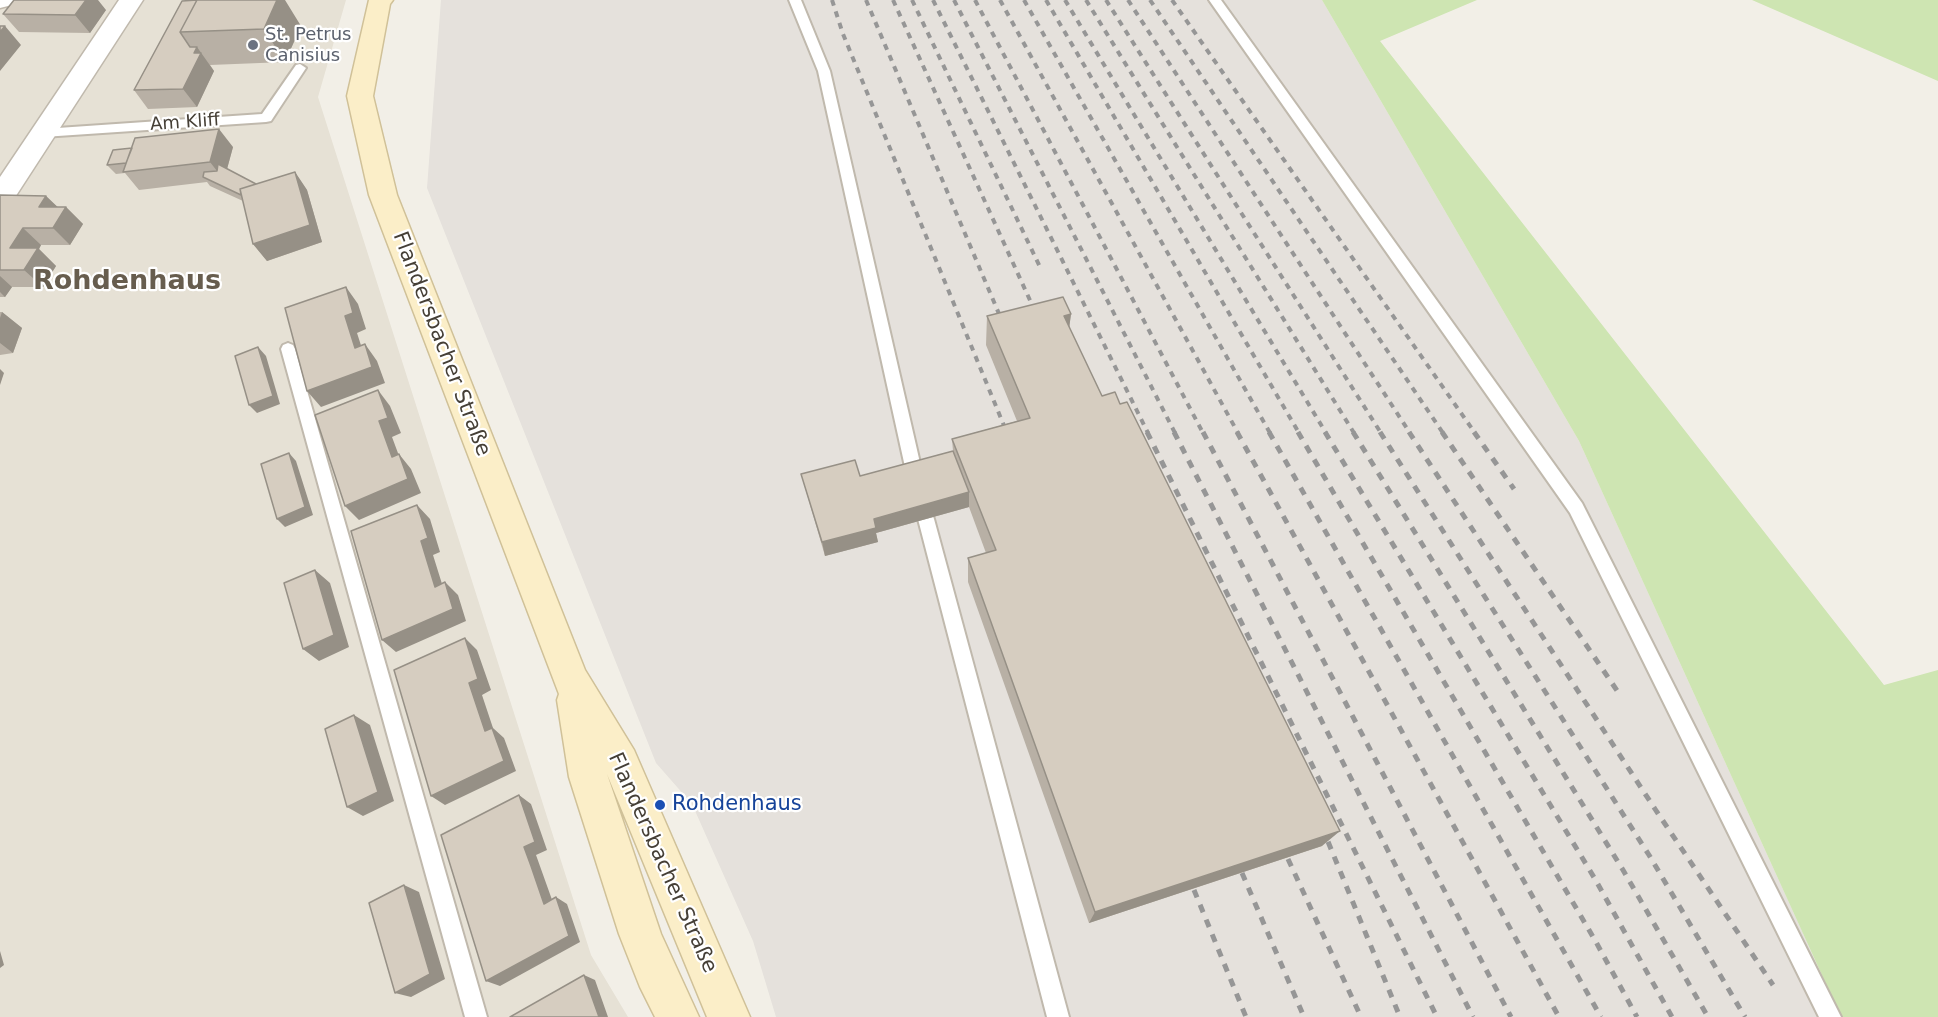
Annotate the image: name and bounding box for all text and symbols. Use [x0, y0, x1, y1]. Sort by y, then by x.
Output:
place label: St. Petrus Canisius [265, 24, 351, 66]
marker: St. Petrus Canisius [246, 38, 260, 52]
street label: Am Kliff [149, 110, 221, 136]
street label: Flandersbacher Straße [387, 228, 495, 460]
district label: Rohdenhaus [33, 266, 221, 298]
street label: Flandersbacher Straße [602, 749, 722, 977]
place label: Rohdenhaus [672, 792, 802, 818]
marker: Rohdenhaus [653, 798, 667, 812]

